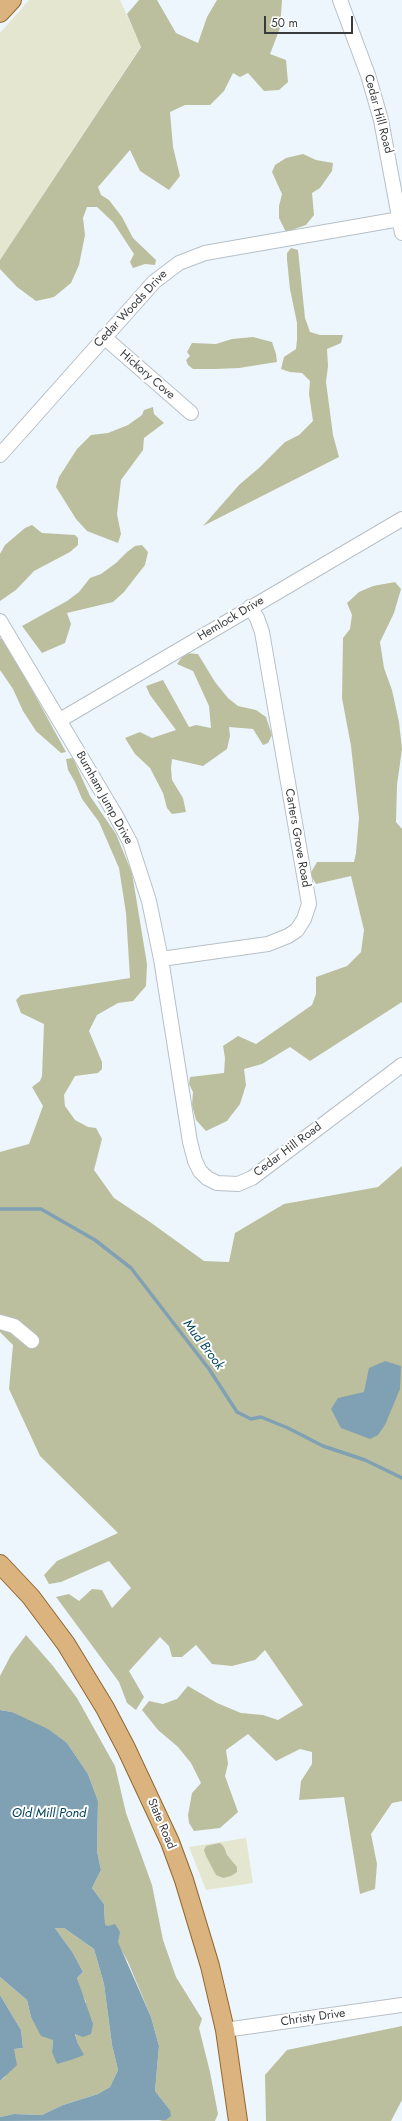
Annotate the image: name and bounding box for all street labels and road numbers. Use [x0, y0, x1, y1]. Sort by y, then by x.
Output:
street label: Cedar Hill Road [361, 73, 395, 155]
street label: Cedar Woods Drive [91, 267, 171, 351]
street label: Hickory Cove [116, 347, 178, 403]
street label: Hemlock Drive [195, 594, 267, 644]
street label: Burnham Jump Drive [72, 749, 136, 847]
street label: Carters Grove Road [281, 787, 313, 889]
street label: Cedar Hill Road [251, 1120, 325, 1180]
street label: State Road [144, 1796, 178, 1852]
street label: Christy Drive [280, 2006, 346, 2030]

